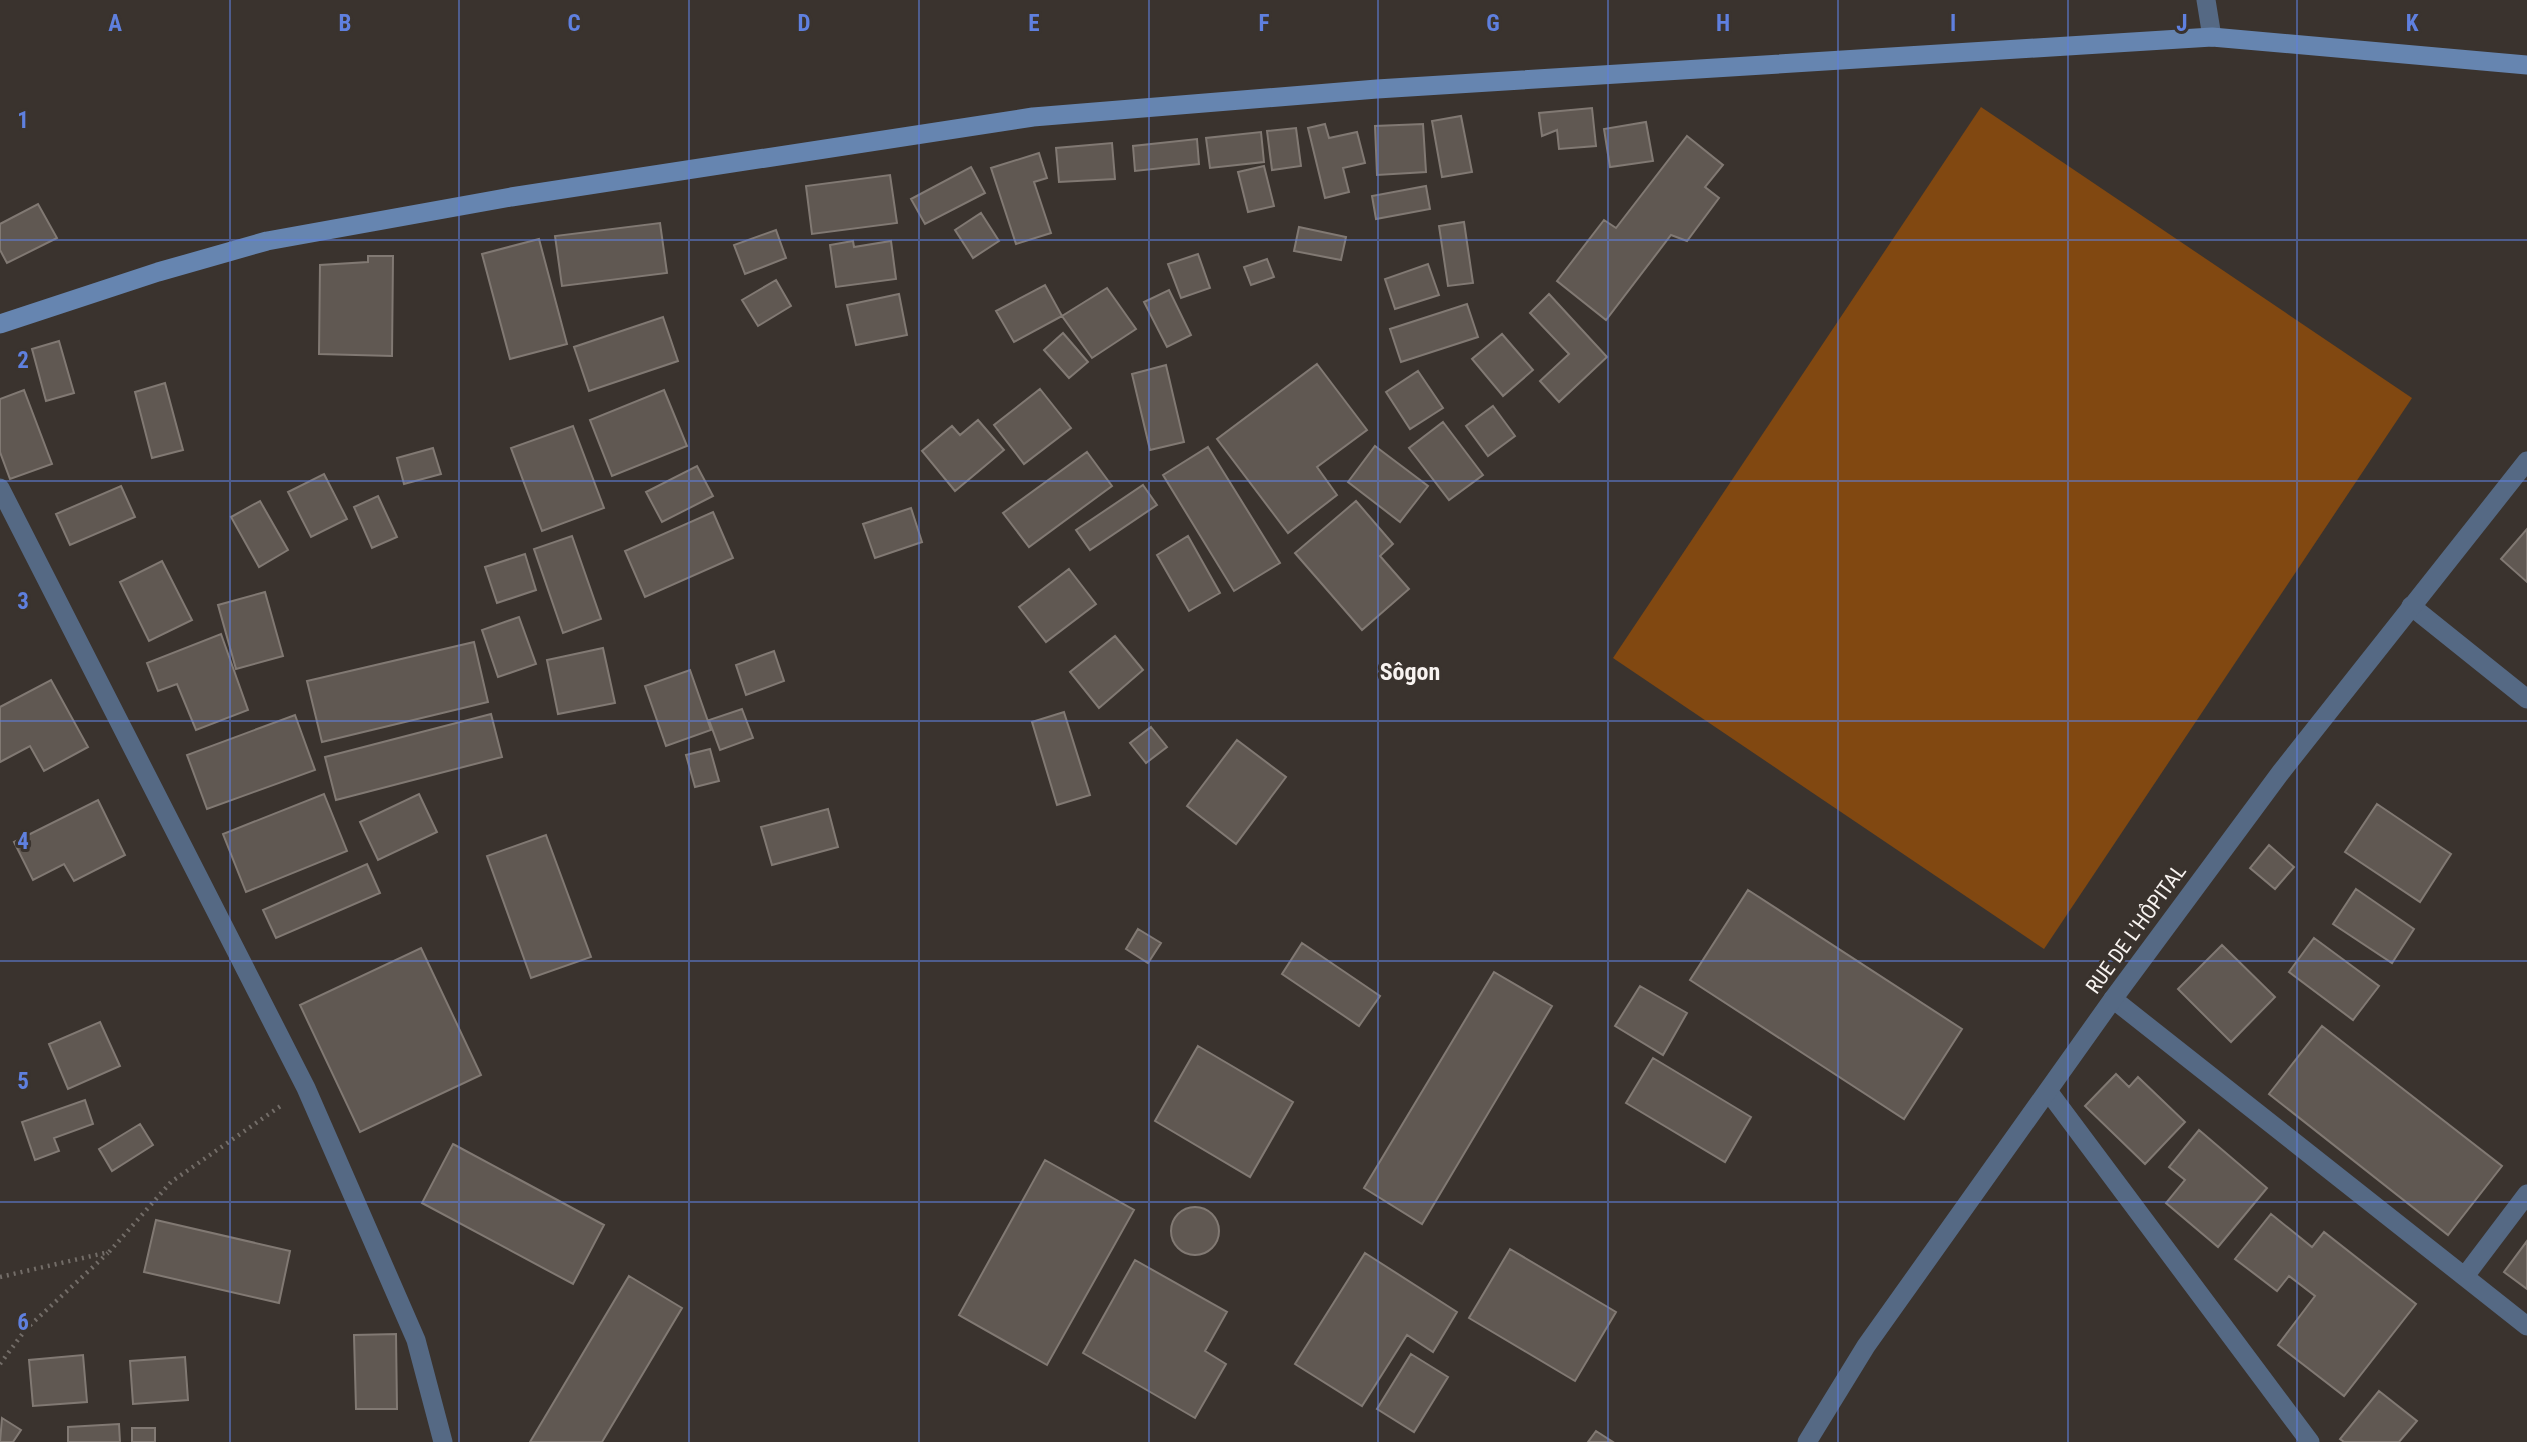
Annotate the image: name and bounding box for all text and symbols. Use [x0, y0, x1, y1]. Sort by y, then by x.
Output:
text: A [108, 10, 122, 37]
text: B [339, 10, 351, 37]
text: C [567, 10, 581, 37]
text: D [798, 10, 811, 37]
text: E [1028, 10, 1040, 37]
text: F [1259, 10, 1270, 37]
text: G [1486, 10, 1500, 37]
text: H [1716, 10, 1730, 37]
text: I [1950, 10, 1956, 37]
text: J [2176, 10, 2188, 37]
text: K [2406, 10, 2419, 37]
text: 1 [17, 107, 29, 134]
text: 2 [17, 347, 29, 374]
text: 3 [17, 588, 29, 615]
district label: Sôgon [1380, 658, 1440, 686]
text: 4 [17, 828, 29, 855]
street label: RUE DE L'HÔPITAL [2081, 860, 2191, 998]
text: 5 [17, 1068, 29, 1095]
text: 6 [17, 1309, 29, 1336]

